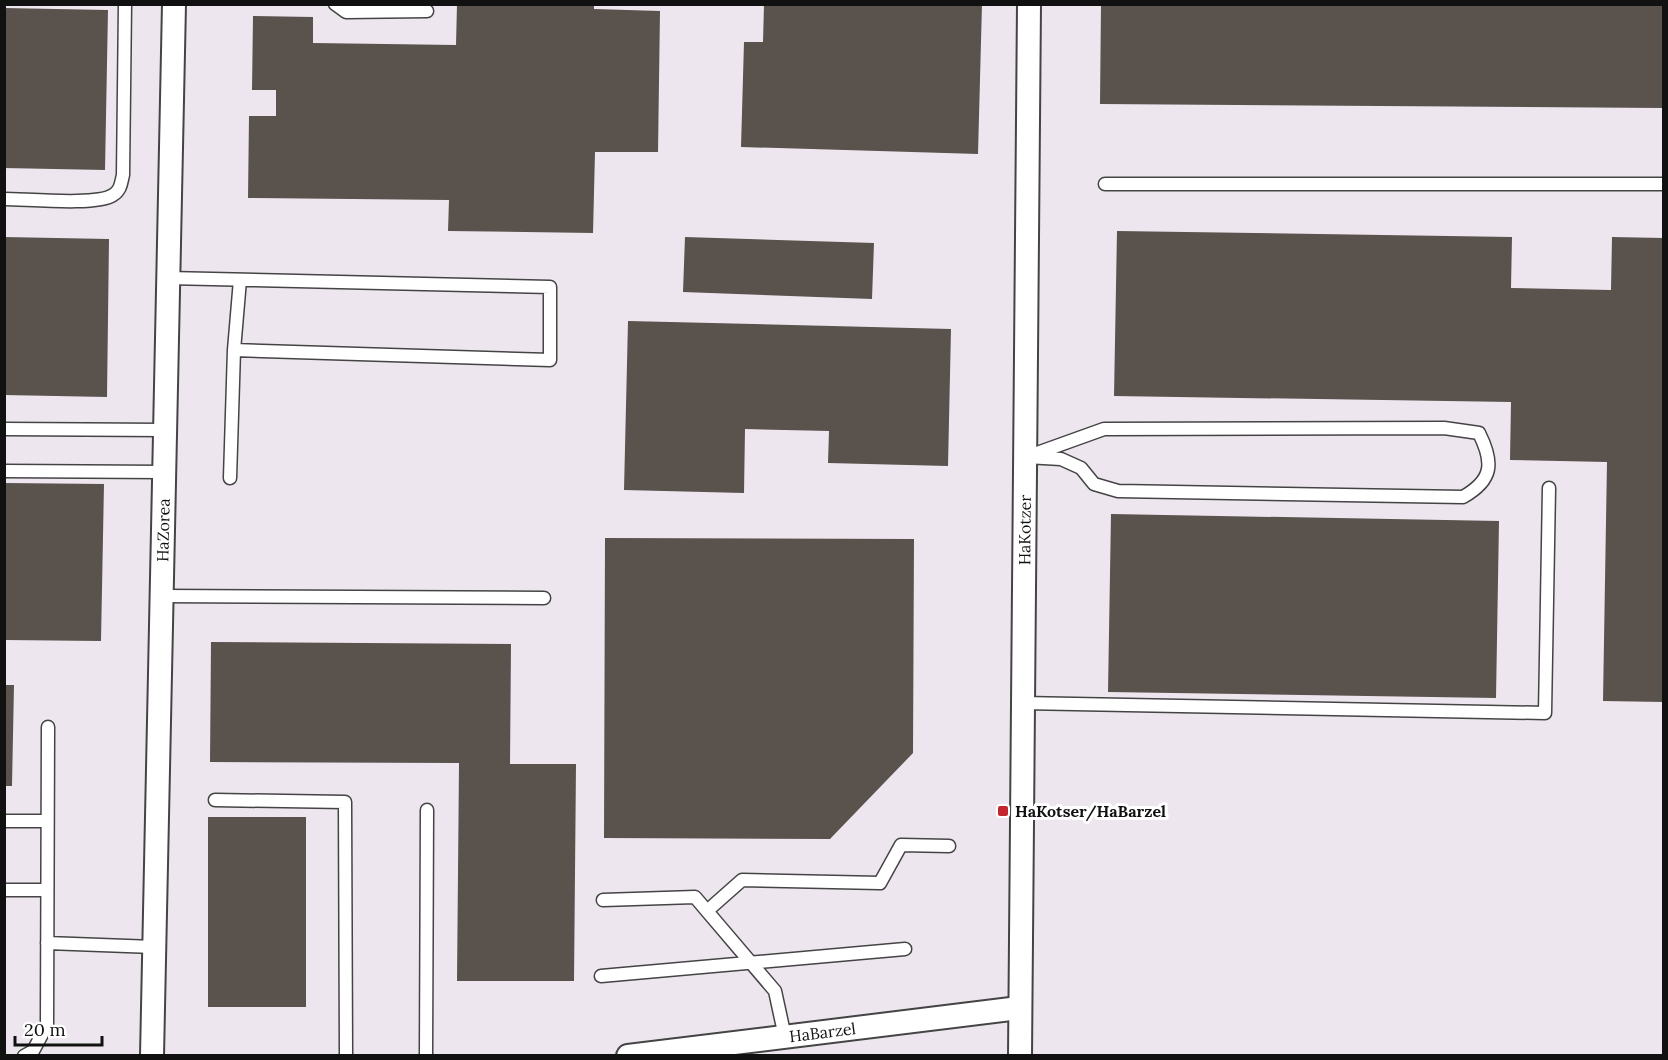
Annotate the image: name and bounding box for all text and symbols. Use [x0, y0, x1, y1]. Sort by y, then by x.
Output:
street label: HaKotzer [1014, 495, 1035, 565]
street label: HaZorea [152, 498, 174, 562]
place label: HaKotser/HaBarzel [1015, 801, 1166, 822]
marker: HaKotser/HaBarzel [996, 804, 1010, 818]
scale bar [15, 1009, 102, 1047]
text: 20 m [24, 1018, 66, 1041]
street label: HaBarzel [788, 1018, 857, 1046]

